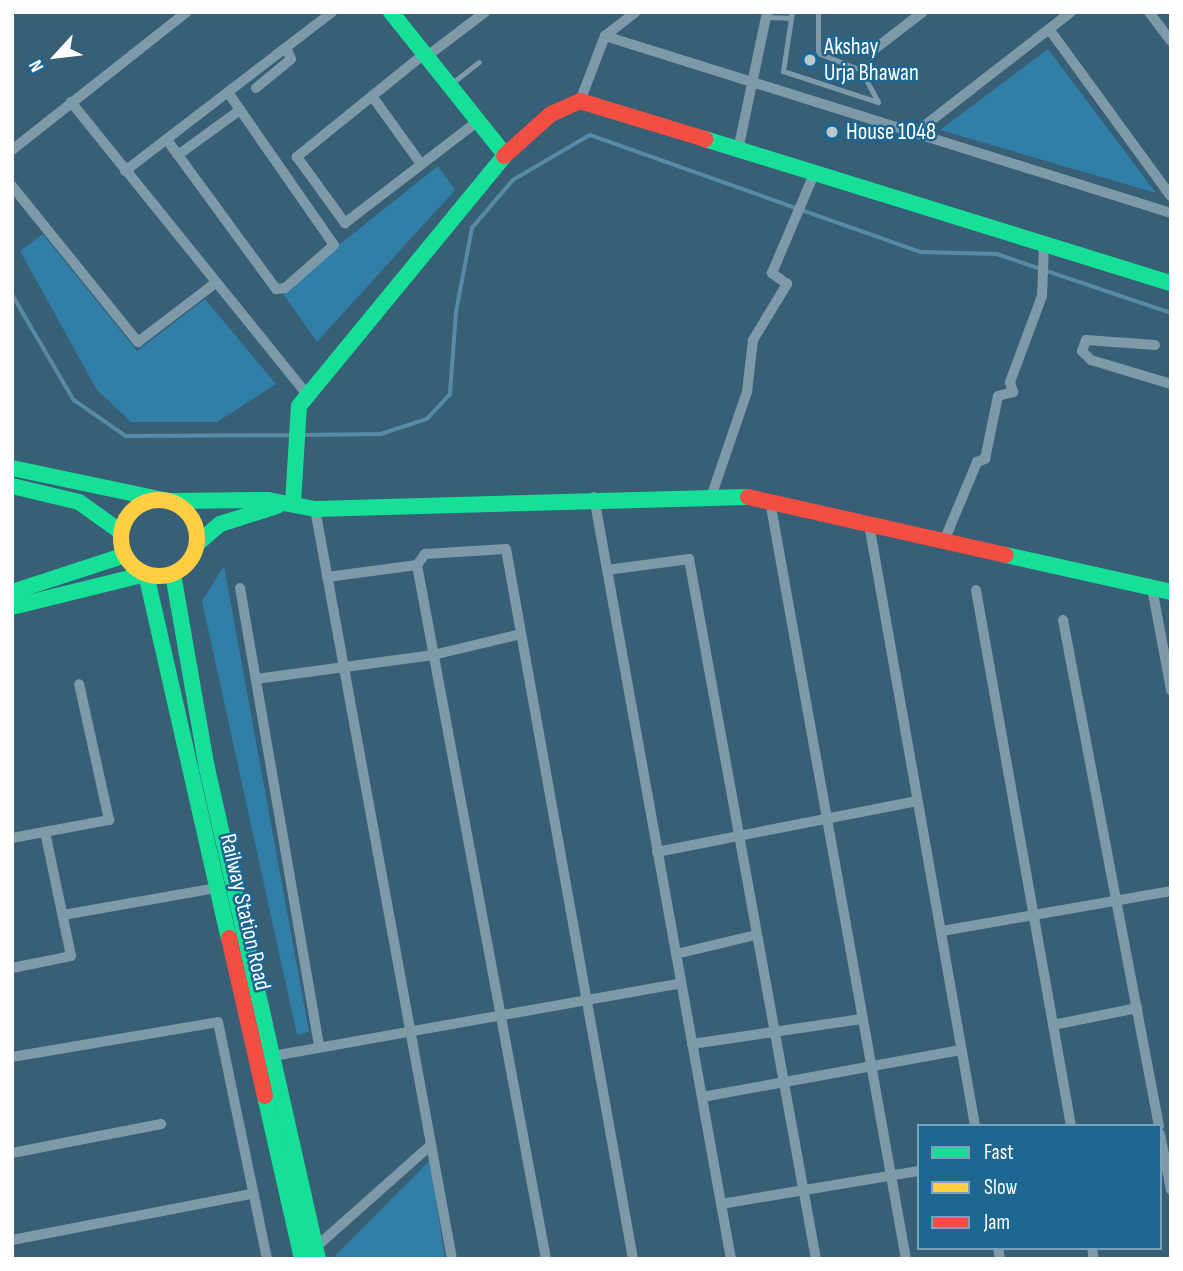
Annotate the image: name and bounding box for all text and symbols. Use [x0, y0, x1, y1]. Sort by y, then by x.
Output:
north arrow [21, 21, 91, 91]
place label: Akshay Urja Bhawan [824, 33, 919, 87]
marker: Akshay Urja Bhawan [802, 52, 818, 68]
text: N [24, 56, 49, 76]
place label: House 1048 [846, 118, 936, 146]
marker: House 1048 [824, 124, 840, 140]
street label: Railway Station Road [214, 831, 276, 993]
legend [917, 1124, 1162, 1250]
text: Fast [984, 1140, 1014, 1165]
text: Slow [984, 1175, 1017, 1200]
text: Jam [984, 1210, 1010, 1235]

